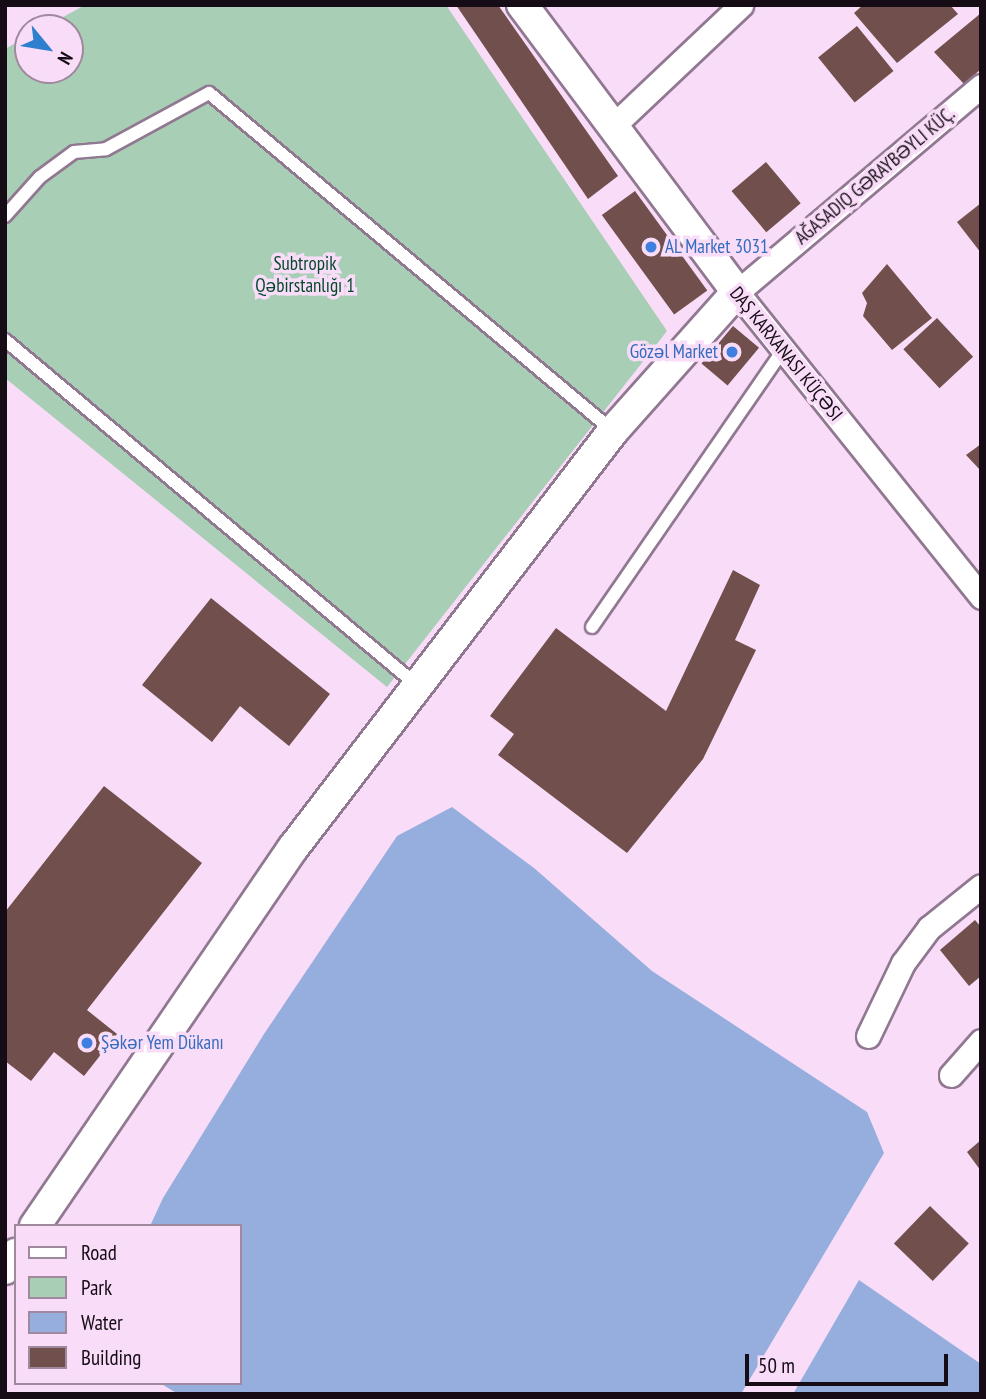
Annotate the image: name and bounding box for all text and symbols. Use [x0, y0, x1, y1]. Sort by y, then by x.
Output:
north arrow [14, 14, 84, 84]
text: N [52, 48, 78, 69]
street label: AĞASADIQ GƏRAYBƏYLI KÜÇ. [791, 103, 959, 249]
place label: AL Market 3031 [665, 236, 769, 258]
marker: AL Market 3031 [643, 239, 659, 255]
park label: Subtropik Qəbirstanlığı 1 [255, 253, 355, 297]
street label: DAŞ KARXANASI KÜÇƏSI [725, 282, 847, 426]
place label: Gözəl Market [630, 341, 718, 363]
marker: Gözəl Market [724, 344, 740, 360]
place label: Şəkər Yem Dükanı [101, 1032, 224, 1054]
marker: Şəkər Yem Dükanı [79, 1035, 95, 1051]
legend [14, 1224, 242, 1385]
text: Road [81, 1239, 117, 1266]
text: Park [81, 1274, 112, 1301]
text: Water [81, 1309, 123, 1336]
scale bar [748, 1340, 951, 1384]
text: Building [81, 1344, 141, 1371]
text: 50 m [758, 1352, 795, 1379]

